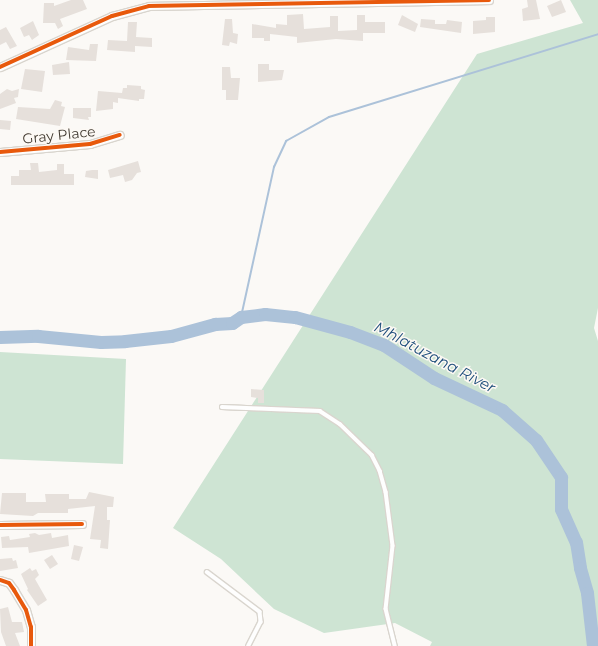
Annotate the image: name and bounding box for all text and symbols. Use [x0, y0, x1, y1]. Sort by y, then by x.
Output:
street label: Gray Place [22, 123, 96, 147]
water label: Mhlatuzana River [371, 317, 499, 397]

